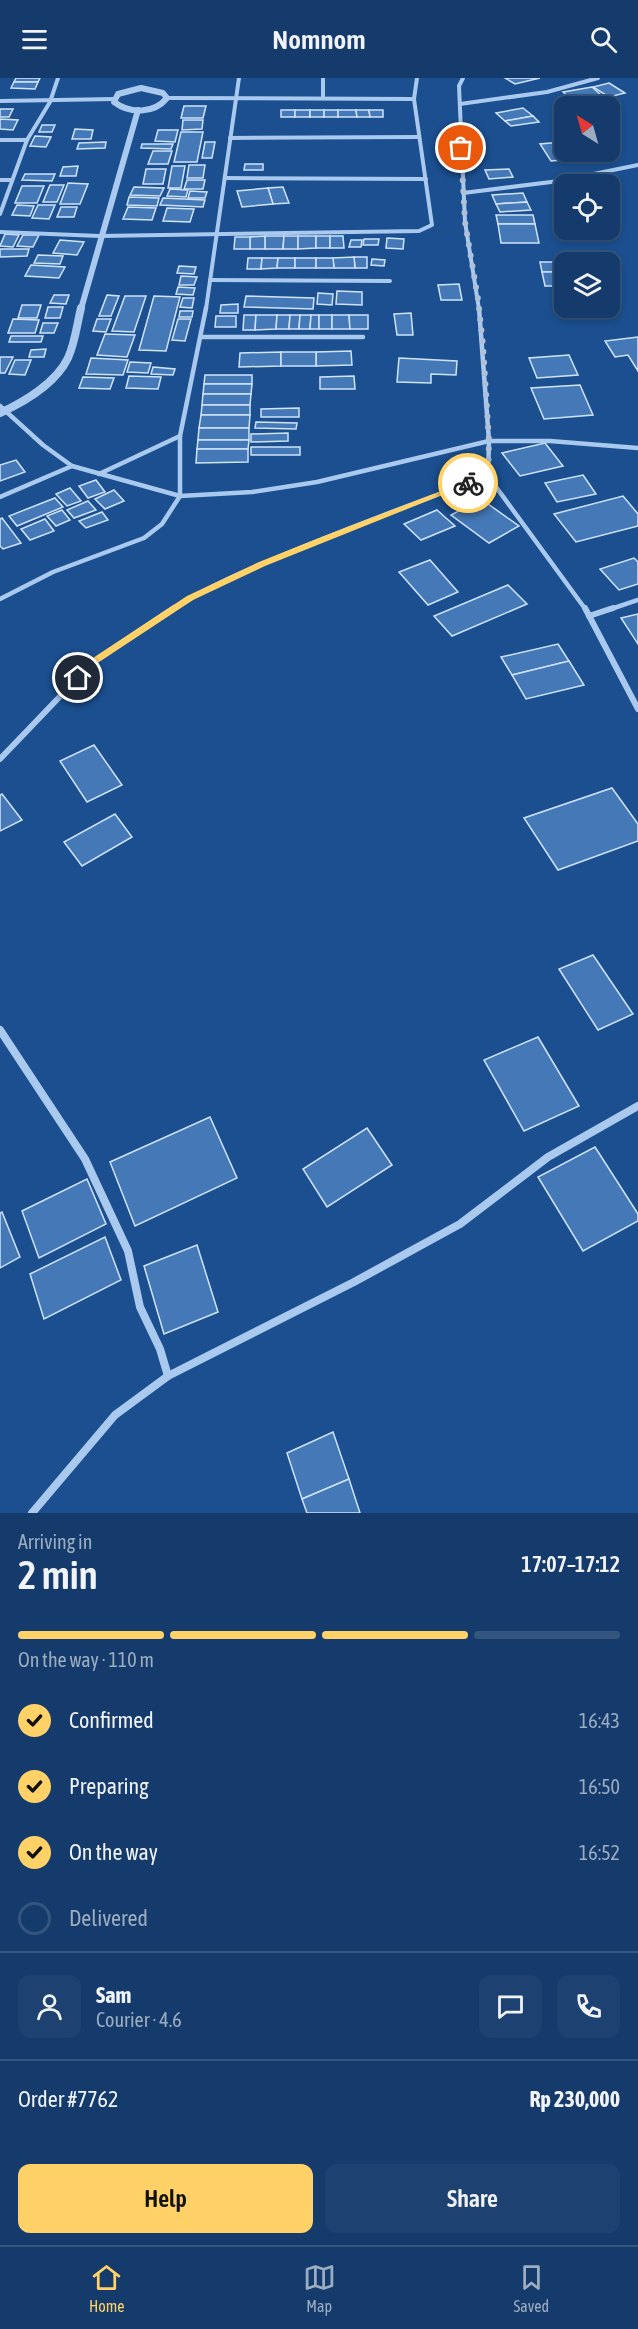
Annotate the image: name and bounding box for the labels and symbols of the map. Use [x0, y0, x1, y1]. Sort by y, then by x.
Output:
north arrow [554, 96, 620, 162]
pin [435, 122, 486, 173]
courier [438, 453, 498, 513]
pin [52, 652, 103, 703]

